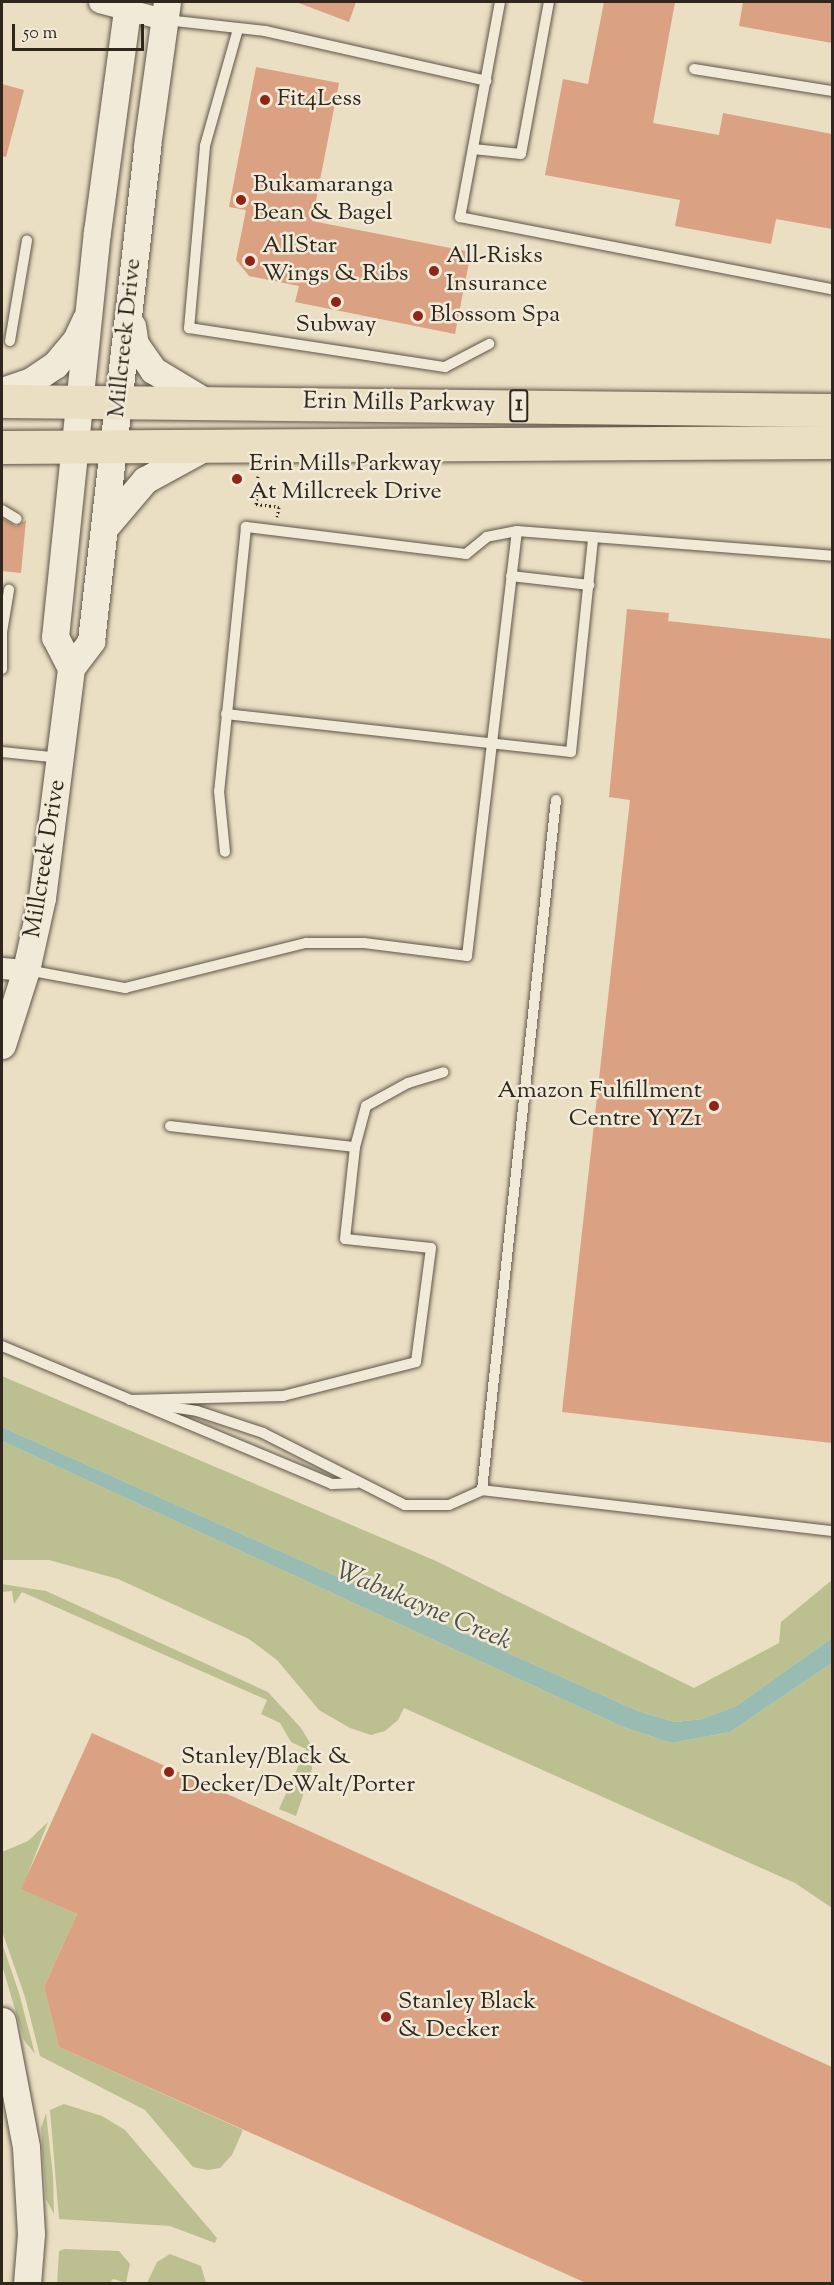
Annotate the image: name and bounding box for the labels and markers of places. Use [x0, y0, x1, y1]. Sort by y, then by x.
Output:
place label: Fit4Less [277, 86, 361, 114]
marker: Fit4Less [258, 93, 272, 107]
place label: Bukamaranga Bean & Bagel [253, 172, 393, 228]
marker: Bukamaranga Bean & Bagel [234, 193, 248, 207]
place label: AllStar Wings & Ribs [262, 233, 408, 289]
place label: All-Risks Insurance [446, 243, 547, 299]
marker: AllStar Wings & Ribs [243, 254, 257, 268]
marker: All-Risks Insurance [427, 264, 441, 278]
marker: Subway [329, 295, 343, 309]
place label: Blossom Spa [430, 302, 560, 330]
marker: Blossom Spa [411, 309, 425, 323]
place label: Subway [296, 312, 376, 340]
place label: Erin Mills Parkway At Millcreek Drive [249, 451, 442, 507]
marker: Erin Mills Parkway At Millcreek Drive [230, 472, 244, 486]
place label: Amazon Fulfillment Centre YYZ1 [497, 1078, 702, 1134]
marker: Amazon Fulfillment Centre YYZ1 [707, 1099, 721, 1113]
place label: Stanley/Black & Decker/DeWalt/Porter [181, 1744, 415, 1800]
marker: Stanley/Black & Decker/DeWalt/Porter [162, 1765, 176, 1779]
place label: Stanley Black & Decker [398, 1989, 536, 2045]
marker: Stanley Black & Decker [379, 2010, 393, 2024]

